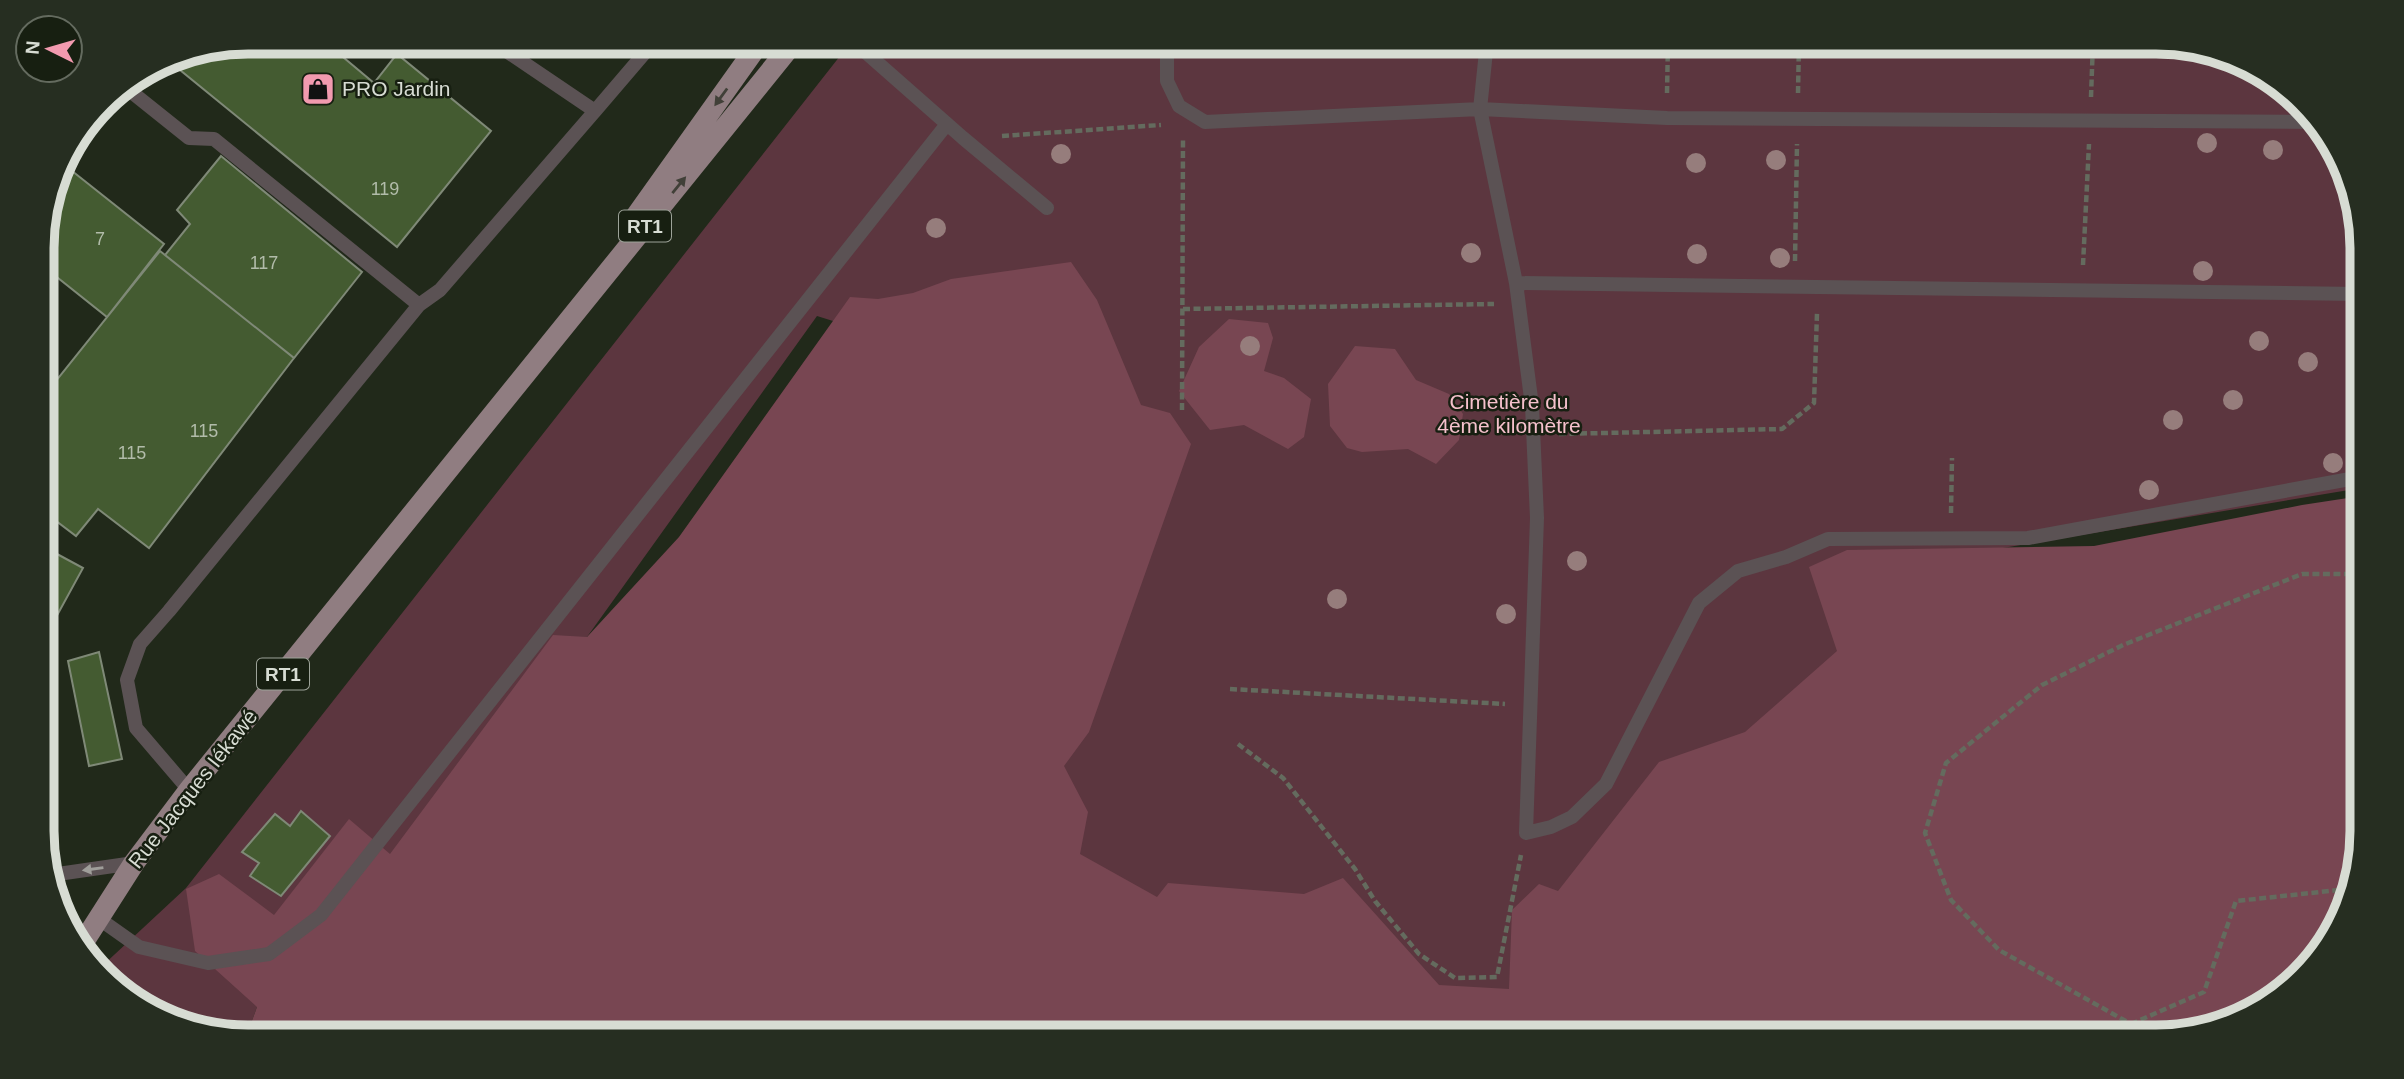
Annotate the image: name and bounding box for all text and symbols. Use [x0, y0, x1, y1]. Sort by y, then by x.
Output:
north arrow [14, 14, 84, 84]
text: N [22, 40, 44, 55]
shop icon: PRO Jardin [299, 70, 337, 108]
place label: PRO Jardin [342, 77, 451, 100]
one-way arrow [713, 88, 728, 106]
one-way arrow [671, 176, 686, 194]
house number: 119 [371, 179, 399, 199]
road number: RT1 [619, 210, 671, 242]
house number: 7 [95, 229, 105, 249]
house number: 117 [250, 253, 278, 273]
park label: Cimetière du 4ème kilomètre [1437, 390, 1581, 437]
house number: 115 [190, 421, 218, 441]
house number: 115 [118, 443, 146, 463]
road number: RT1 [257, 659, 309, 690]
street label: Rue Jacques Iékawé [124, 705, 262, 873]
one-way arrow [81, 864, 103, 875]

